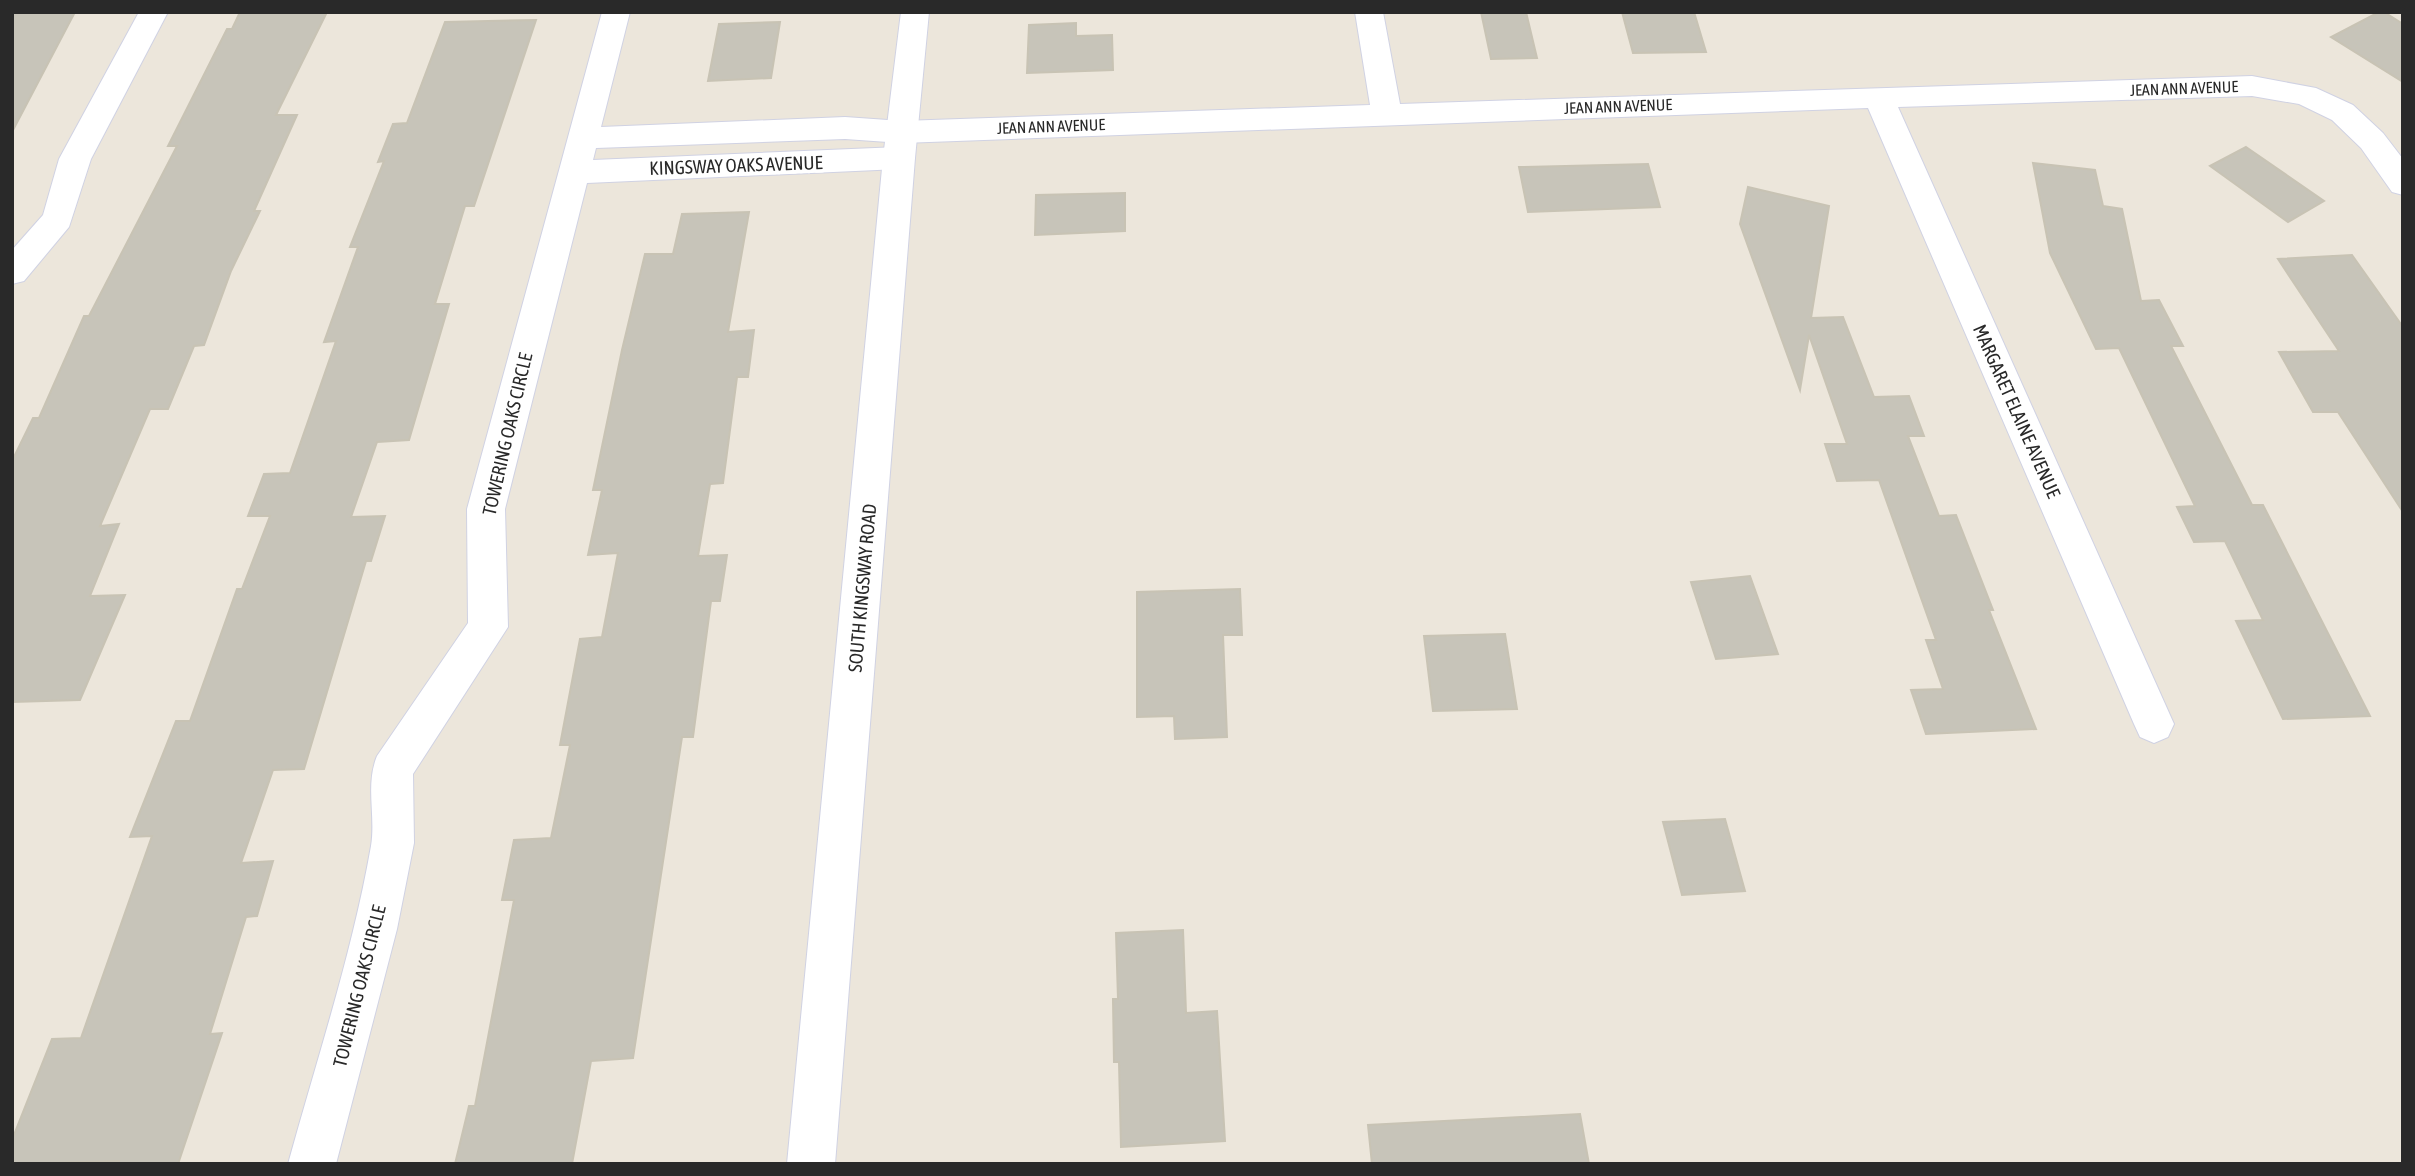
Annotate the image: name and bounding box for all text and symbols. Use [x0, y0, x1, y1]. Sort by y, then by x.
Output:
street label: JEAN ANN AVENUE [2130, 77, 2239, 99]
street label: JEAN ANN AVENUE [1564, 95, 1673, 117]
street label: JEAN ANN AVENUE [997, 115, 1106, 137]
street label: KINGSWAY OAKS AVENUE [649, 151, 823, 179]
street label: MARGARET ELAINE AVENUE [1969, 321, 2065, 501]
street label: TOWERING OAKS CIRCLE [478, 351, 536, 517]
street label: SOUTH KINGSWAY ROAD [844, 503, 880, 673]
street label: TOWERING OAKS CIRCLE [328, 903, 390, 1069]

